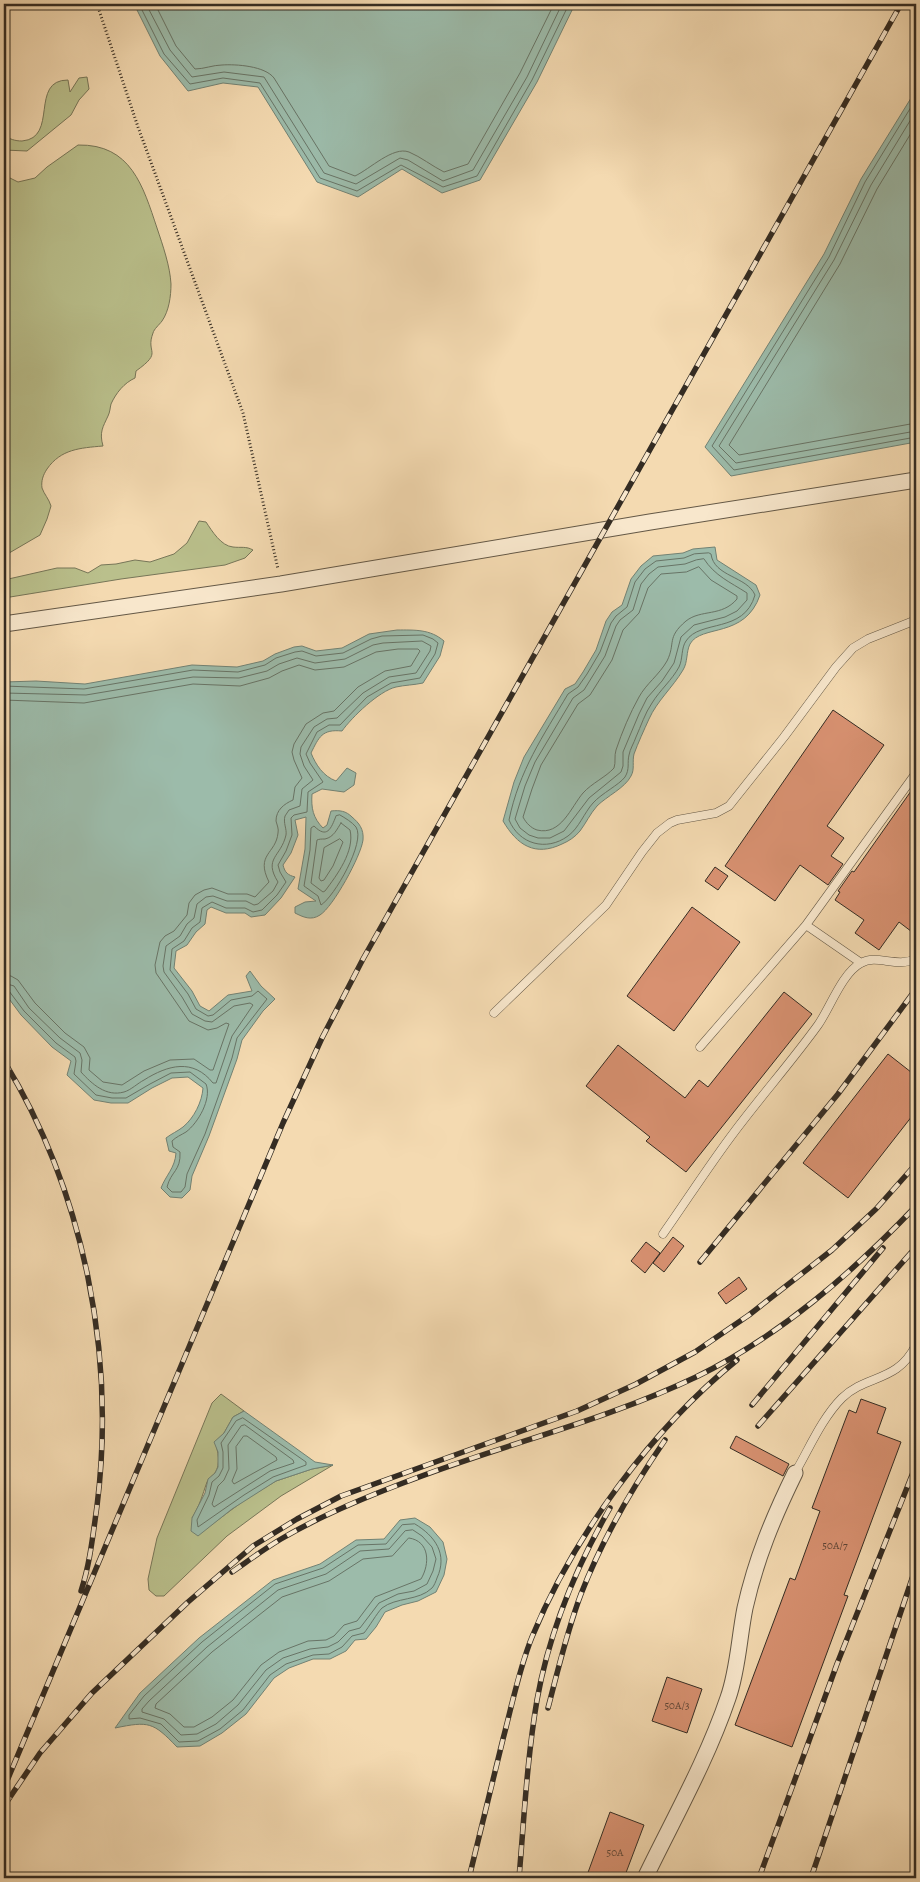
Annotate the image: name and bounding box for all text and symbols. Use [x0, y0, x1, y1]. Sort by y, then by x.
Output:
house number: 50А/7 [822, 1538, 848, 1553]
house number: 50А/3 [664, 1698, 690, 1713]
house number: 50А [606, 1845, 624, 1860]

